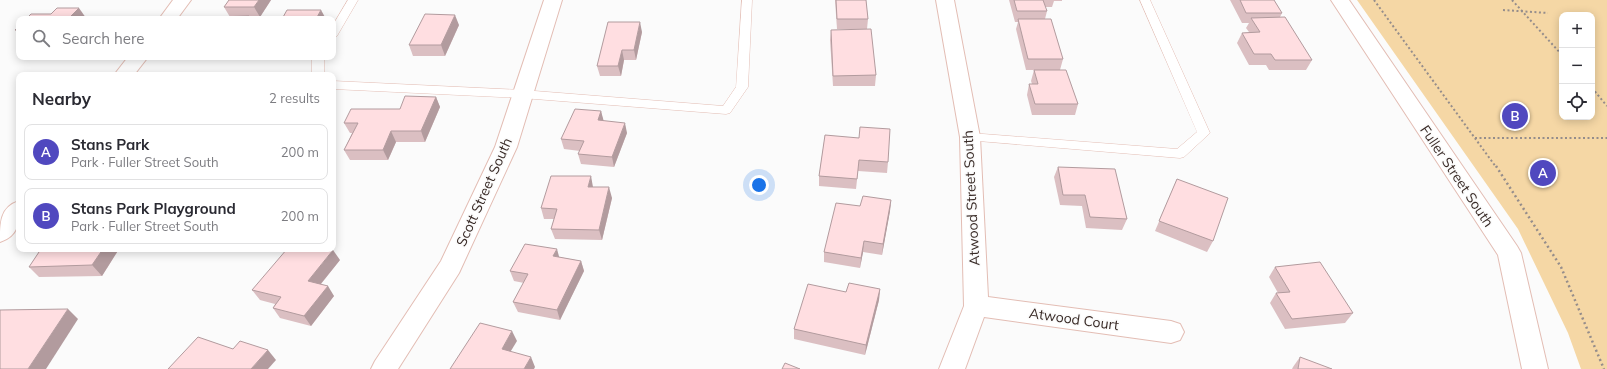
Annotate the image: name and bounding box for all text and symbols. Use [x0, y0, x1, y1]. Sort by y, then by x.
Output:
map controls [1559, 12, 1595, 120]
button: + [1559, 12, 1595, 48]
search box [16, 16, 336, 60]
icon: search [30, 27, 52, 49]
text: Search here [62, 29, 144, 48]
button: − [1559, 48, 1595, 84]
button: locate [1559, 84, 1595, 120]
text: Nearby [32, 88, 91, 109]
text: 2 results [269, 90, 320, 106]
pin: B [1502, 101, 1528, 131]
street label: Fuller Street South [1416, 122, 1498, 230]
street label: Atwood Street South [958, 130, 984, 266]
text: Stans Park [71, 135, 149, 154]
street label: Scott Street South [452, 135, 516, 249]
text: A [41, 144, 51, 160]
text: 200 m [281, 144, 319, 160]
text: Park · Fuller Street South [71, 154, 219, 170]
pin: A [1530, 158, 1556, 188]
your location [749, 175, 769, 195]
text: Stans Park Playground [71, 199, 236, 218]
text: B [42, 208, 50, 224]
text: 200 m [281, 208, 319, 224]
text: Park · Fuller Street South [71, 218, 219, 234]
street label: Atwood Court [1028, 304, 1120, 334]

